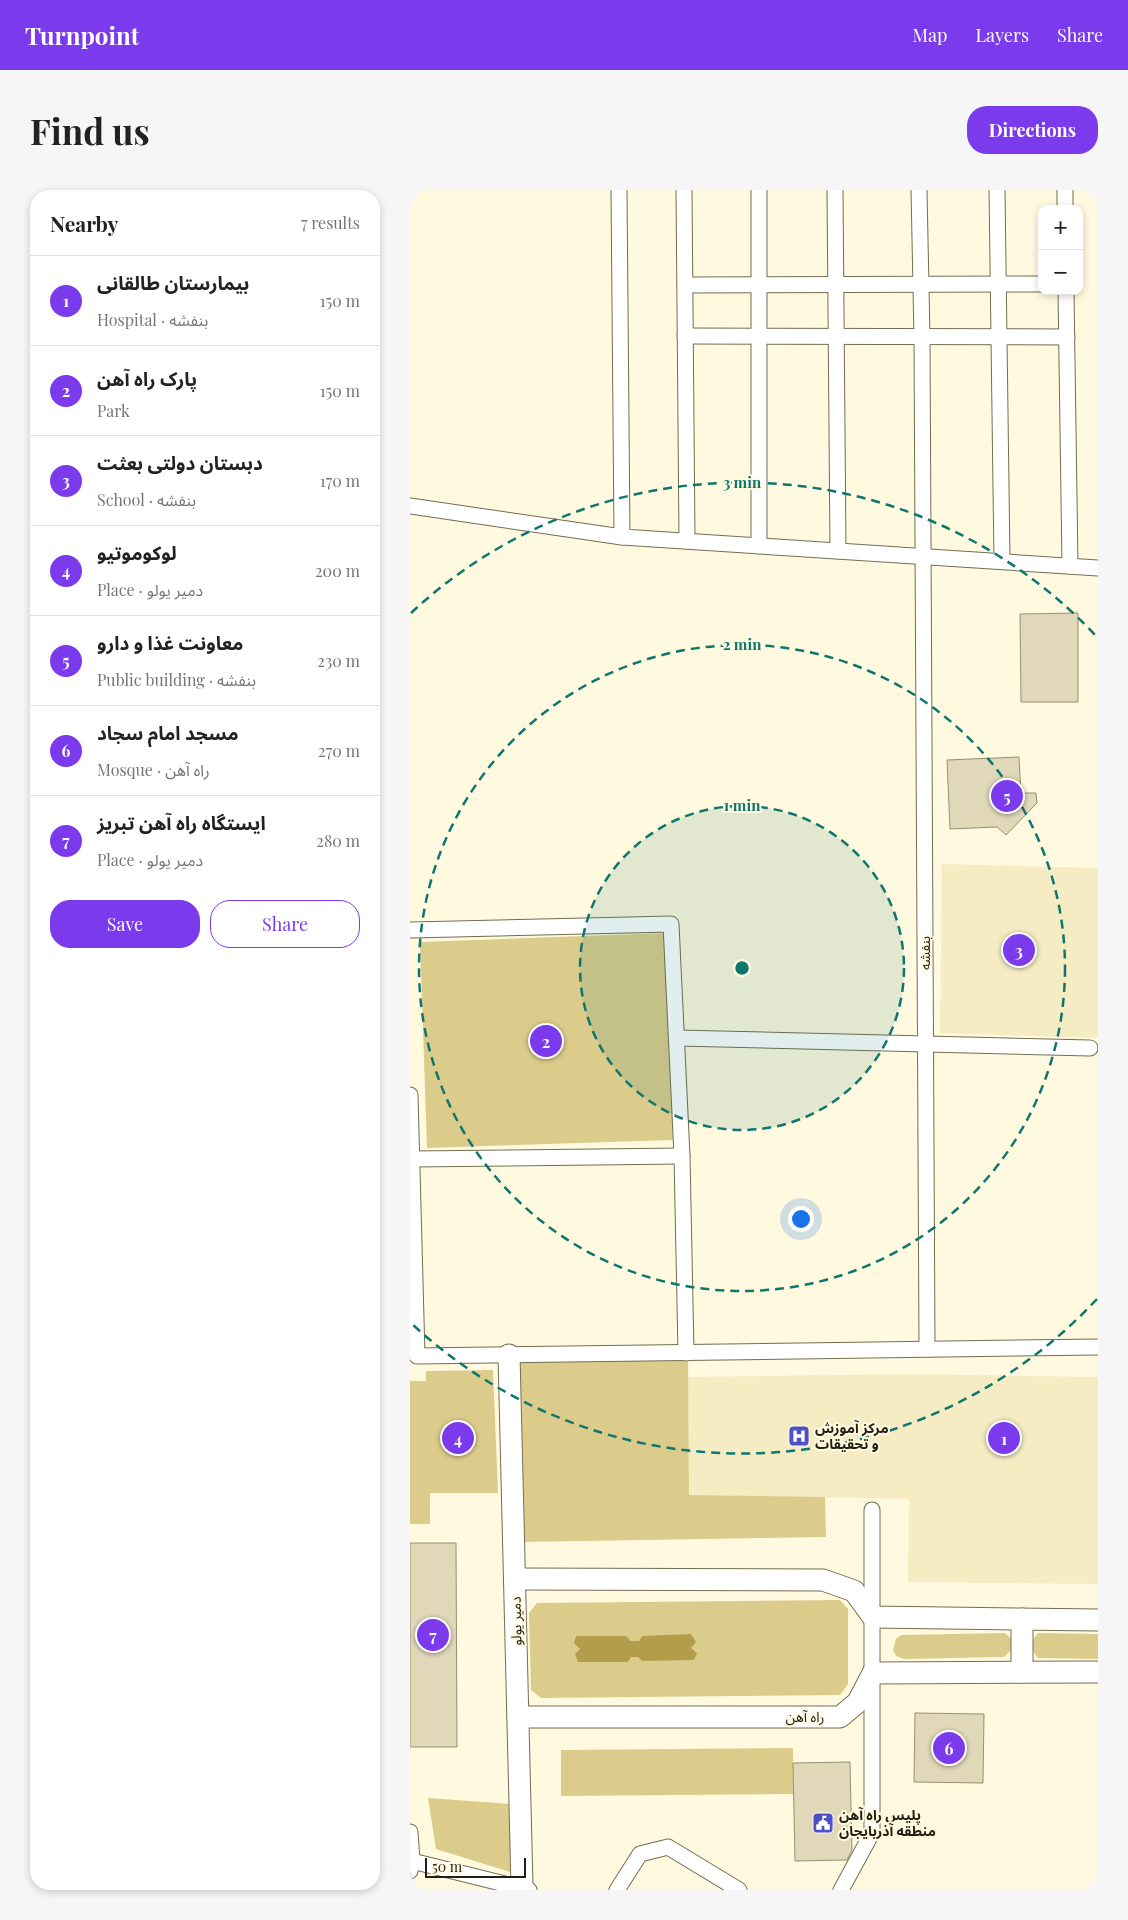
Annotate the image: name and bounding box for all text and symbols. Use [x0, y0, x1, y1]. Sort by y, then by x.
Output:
text: Turnpoint [25, 19, 139, 51]
text: Map [912, 23, 947, 47]
text: Layers [975, 23, 1029, 47]
text: Share [1057, 23, 1103, 47]
button: Directions [967, 106, 1098, 154]
text: Find us [30, 107, 150, 154]
map controls [1038, 205, 1083, 295]
button: + [1038, 205, 1083, 250]
text: Nearby [50, 209, 119, 237]
text: 7 results [301, 212, 360, 233]
button: − [1038, 250, 1083, 295]
text: بیمارستان طالقانی [97, 269, 249, 295]
text: 1 [63, 290, 69, 311]
text: 150 m [320, 290, 360, 311]
text: Hospital · بنفشه [97, 309, 208, 330]
text: پارک راه آهن [97, 365, 197, 391]
text: 2 [62, 380, 70, 401]
text: 150 m [320, 380, 360, 401]
text: Park [97, 400, 130, 421]
text: دبستان دولتی بعثت [97, 449, 263, 475]
text: 3 [62, 470, 70, 491]
text: 170 m [320, 470, 360, 491]
text: 3 min [723, 472, 762, 492]
text: School · بنفشه [97, 489, 196, 510]
text: لوکوموتیو [97, 539, 177, 565]
text: 4 [62, 560, 70, 581]
text: 200 m [315, 560, 360, 581]
text: Place · دمیر یولو [97, 579, 203, 600]
text: معاونت غذا و دارو [97, 629, 243, 655]
text: 2 min [723, 634, 762, 654]
text: 5 [62, 650, 70, 671]
text: 230 m [317, 650, 360, 671]
text: Public building · بنفشه [97, 669, 256, 690]
text: مسجد امام سجاد [97, 719, 239, 745]
text: 6 [62, 740, 70, 761]
text: 270 m [318, 740, 360, 761]
text: Mosque · راه آهن [97, 759, 210, 780]
pin: 5 [991, 777, 1023, 815]
text: 1 min [724, 795, 761, 815]
text: ایستگاه راه آهن تبریز [97, 809, 266, 835]
text: 7 [62, 830, 70, 851]
text: 280 m [316, 830, 360, 851]
text: Place · دمیر یولو [97, 849, 203, 870]
button: Save [50, 900, 200, 948]
button: Share [210, 900, 360, 948]
pin: 3 [1003, 931, 1035, 969]
street label: بنفشه [915, 936, 934, 970]
centre of rings [733, 959, 751, 977]
pin: 2 [530, 1022, 562, 1060]
your location [788, 1206, 814, 1232]
place label: مرکز آموزش و تحقیقات [815, 1418, 889, 1453]
pin: 4 [442, 1419, 474, 1457]
pin: 1 [988, 1419, 1020, 1457]
hospital icon: مرکز آموزش و تحقیقات [787, 1424, 811, 1448]
street label: دمیر یولو [506, 1596, 525, 1646]
pin: 7 [417, 1616, 449, 1654]
street label: راه آهن [786, 1707, 824, 1726]
pin: 6 [933, 1729, 965, 1767]
place label: پلیس راه آهن منطقه آذربایجان [839, 1805, 936, 1840]
public building icon: پلیس راه آهن منطقه آذربایجان [811, 1811, 835, 1835]
scale bar [425, 1855, 526, 1878]
text: 50 m [432, 1857, 462, 1876]

